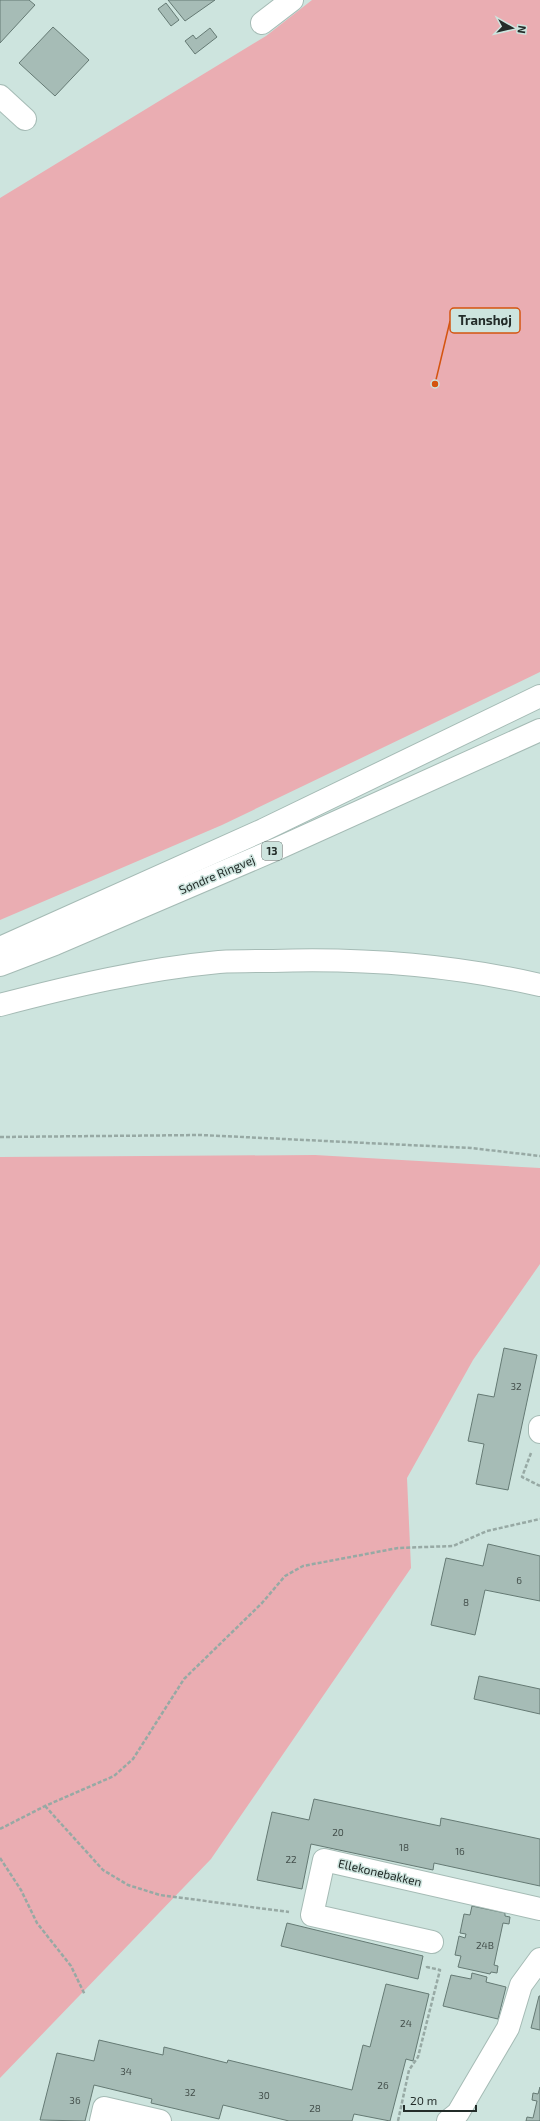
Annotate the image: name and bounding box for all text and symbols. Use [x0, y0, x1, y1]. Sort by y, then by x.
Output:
north arrow [492, 8, 532, 48]
text: N [515, 25, 529, 34]
callout: Transhøj [450, 308, 520, 333]
text: Transhøj [458, 312, 512, 328]
road number: 13 [262, 842, 282, 860]
street label: Søndre Ringvej [177, 852, 257, 897]
house number: 32 [510, 1380, 522, 1392]
house number: 6 [516, 1574, 522, 1586]
house number: 8 [463, 1596, 469, 1608]
house number: 20 [332, 1826, 344, 1838]
house number: 18 [399, 1841, 409, 1853]
house number: 16 [455, 1845, 465, 1857]
house number: 22 [285, 1853, 297, 1865]
street label: Ellekonebakken [337, 1856, 423, 1888]
house number: 24B [476, 1939, 494, 1951]
house number: 24 [400, 2017, 412, 2029]
house number: 34 [120, 2065, 132, 2077]
house number: 26 [377, 2079, 389, 2091]
house number: 32 [184, 2086, 196, 2098]
scale bar [404, 2087, 476, 2113]
house number: 30 [258, 2089, 270, 2101]
text: 20 m [410, 2093, 437, 2107]
house number: 36 [69, 2094, 81, 2106]
house number: 28 [309, 2102, 321, 2114]

